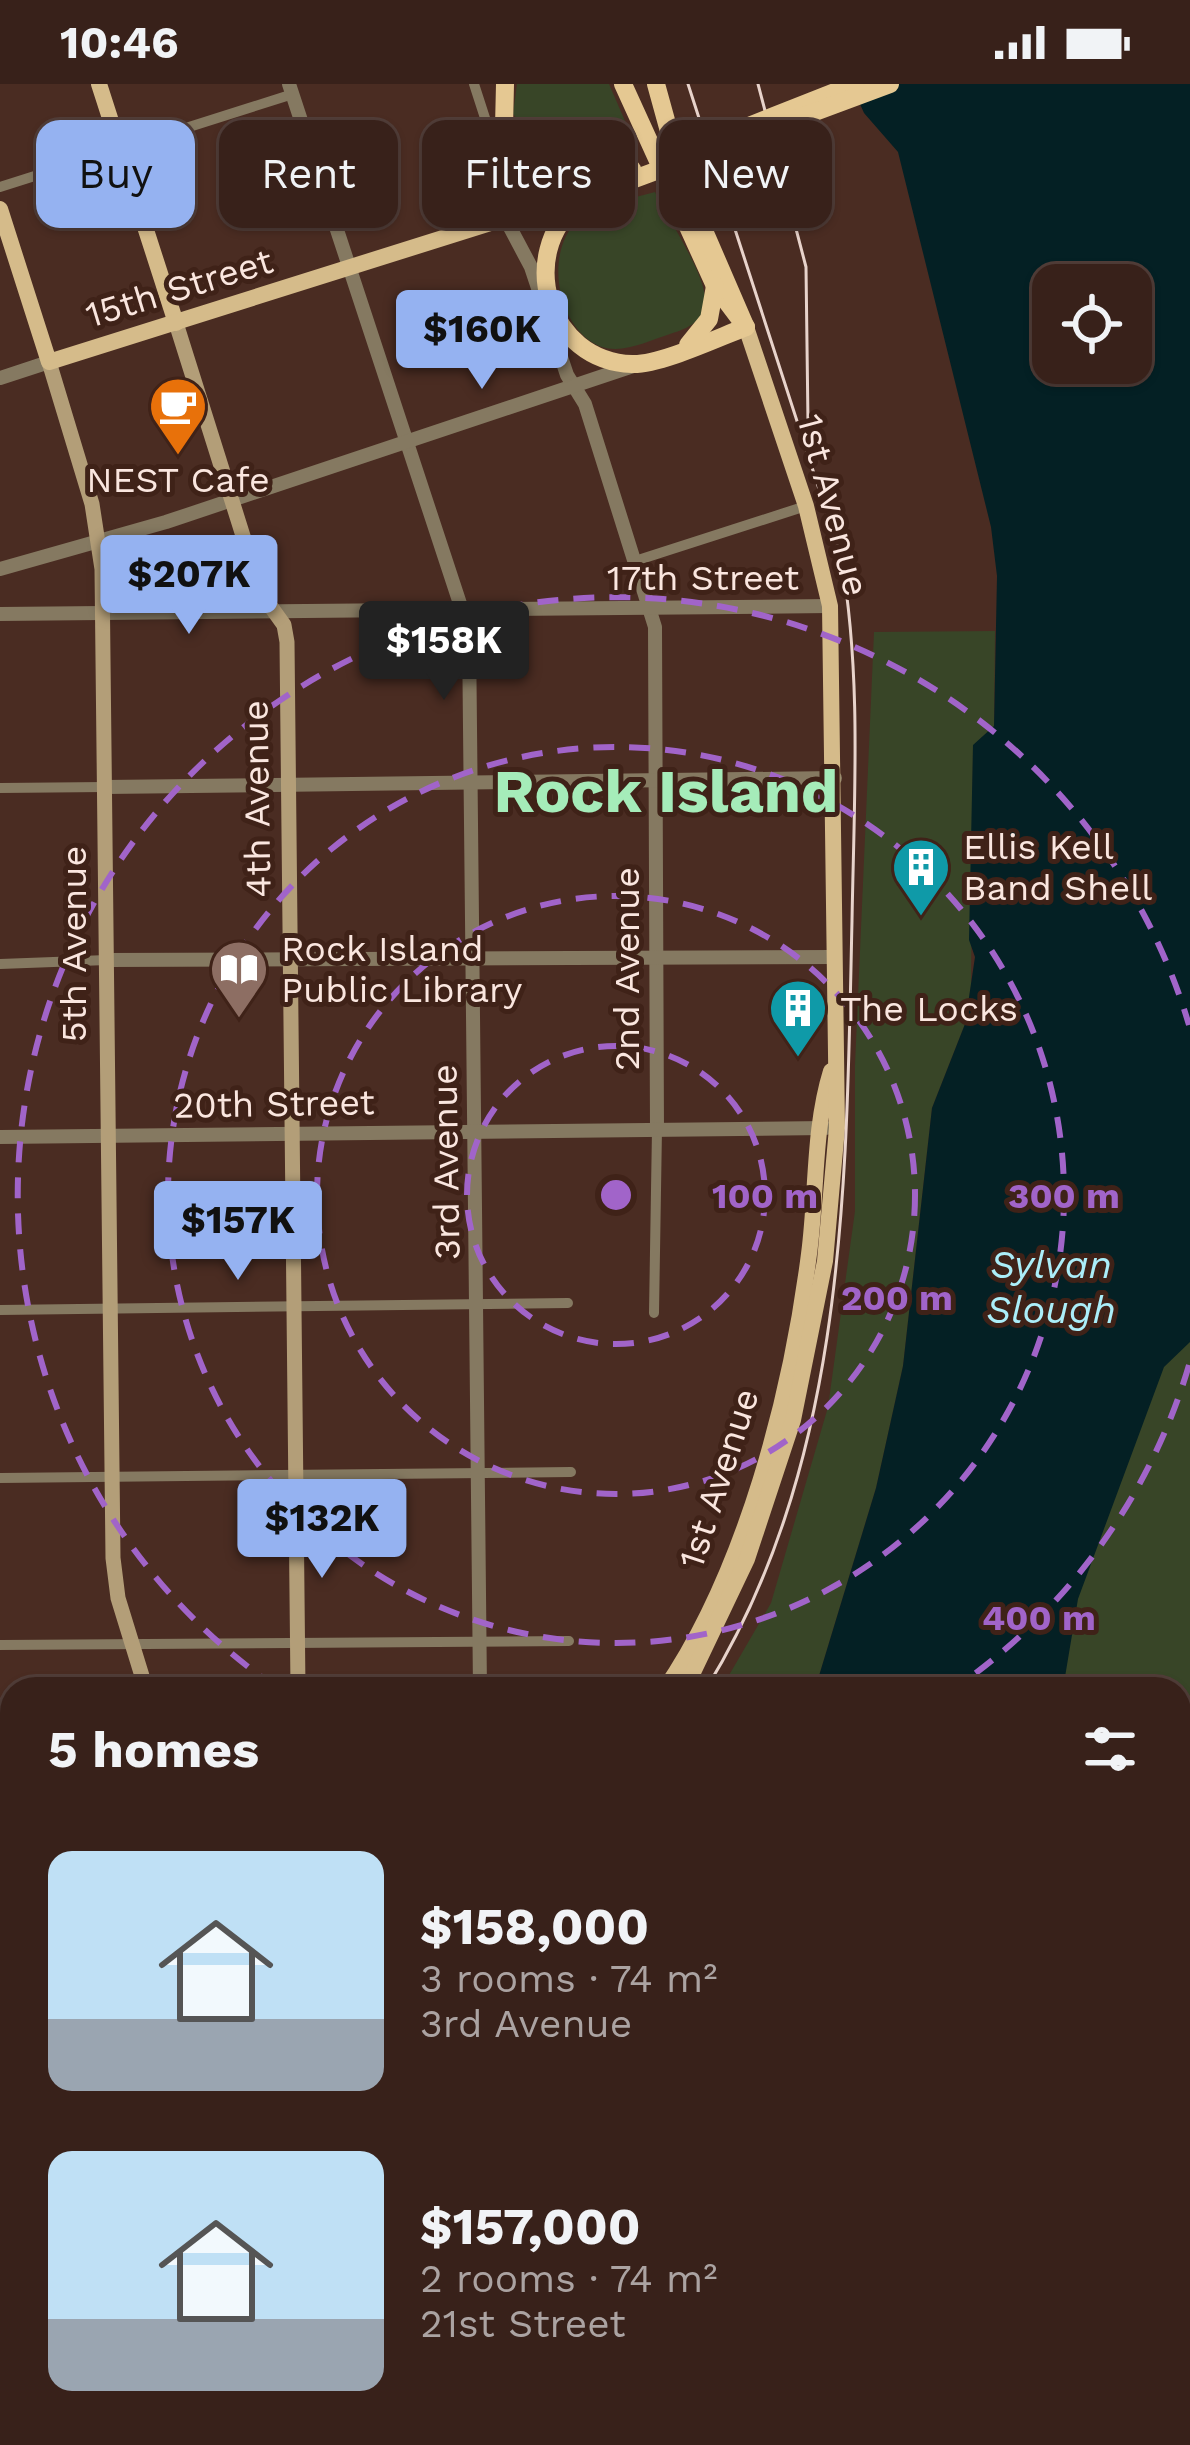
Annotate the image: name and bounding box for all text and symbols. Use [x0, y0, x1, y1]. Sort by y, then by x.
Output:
text: 10:46 [60, 16, 179, 69]
chip: Buy [36, 120, 195, 228]
chip: Rent [219, 120, 398, 228]
chip: Filters [422, 120, 635, 228]
chip: New [659, 120, 832, 228]
street label: 15th Street [81, 240, 278, 336]
map controls [1032, 264, 1152, 384]
button: locate [1032, 264, 1152, 384]
pin: $160K [398, 290, 566, 392]
text: $160K [423, 306, 541, 351]
cafe icon: NEST Cafe [147, 375, 209, 457]
street label: 1st Avenue [789, 410, 877, 601]
place label: NEST Cafe [86, 459, 270, 501]
pin: $207K [105, 535, 273, 637]
text: $207K [127, 551, 251, 596]
street label: 17th Street [607, 557, 799, 599]
pin: $158K [360, 601, 528, 703]
text: $158K [386, 617, 502, 662]
street label: 4th Avenue [234, 700, 280, 898]
district label: Rock Island [494, 756, 838, 827]
place label: Ellis Kell Band Shell [963, 826, 1152, 909]
building icon: Ellis Kell Band Shell [890, 836, 952, 918]
street label: 5th Avenue [53, 846, 95, 1042]
street label: 2nd Avenue [606, 867, 648, 1071]
place label: Rock Island Public Library [281, 928, 523, 1011]
library icon: Rock Island Public Library [208, 938, 270, 1020]
building icon: The Locks [767, 977, 829, 1059]
place label: The Locks [840, 988, 1018, 1030]
street label: 3rd Avenue [423, 1064, 469, 1260]
street label: 20th Street [173, 1081, 375, 1127]
centre of rings [595, 1174, 637, 1216]
text: 100 m [712, 1175, 818, 1217]
text: 300 m [1008, 1175, 1120, 1217]
pin: $157K [154, 1181, 322, 1283]
text: $157K [181, 1197, 295, 1242]
water label: Sylvan Slough [986, 1242, 1116, 1332]
text: 200 m [841, 1277, 953, 1319]
street label: 1st Avenue [670, 1383, 768, 1573]
pin: $132K [238, 1479, 406, 1581]
text: $132K [264, 1495, 380, 1540]
text: 400 m [982, 1597, 1096, 1639]
icon: filters [1077, 1716, 1143, 1782]
text: 5 homes [48, 1720, 259, 1779]
text: $158,000 [420, 1897, 649, 1956]
icon: home [144, 1899, 288, 2043]
text: 3 rooms · 74 m² [420, 1956, 718, 2001]
text: 3rd Avenue [420, 2001, 632, 2046]
text: $157,000 [420, 2197, 641, 2256]
icon: home [144, 2199, 288, 2343]
text: 2 rooms · 74 m² [420, 2256, 718, 2301]
text: 21st Street [420, 2301, 626, 2346]

